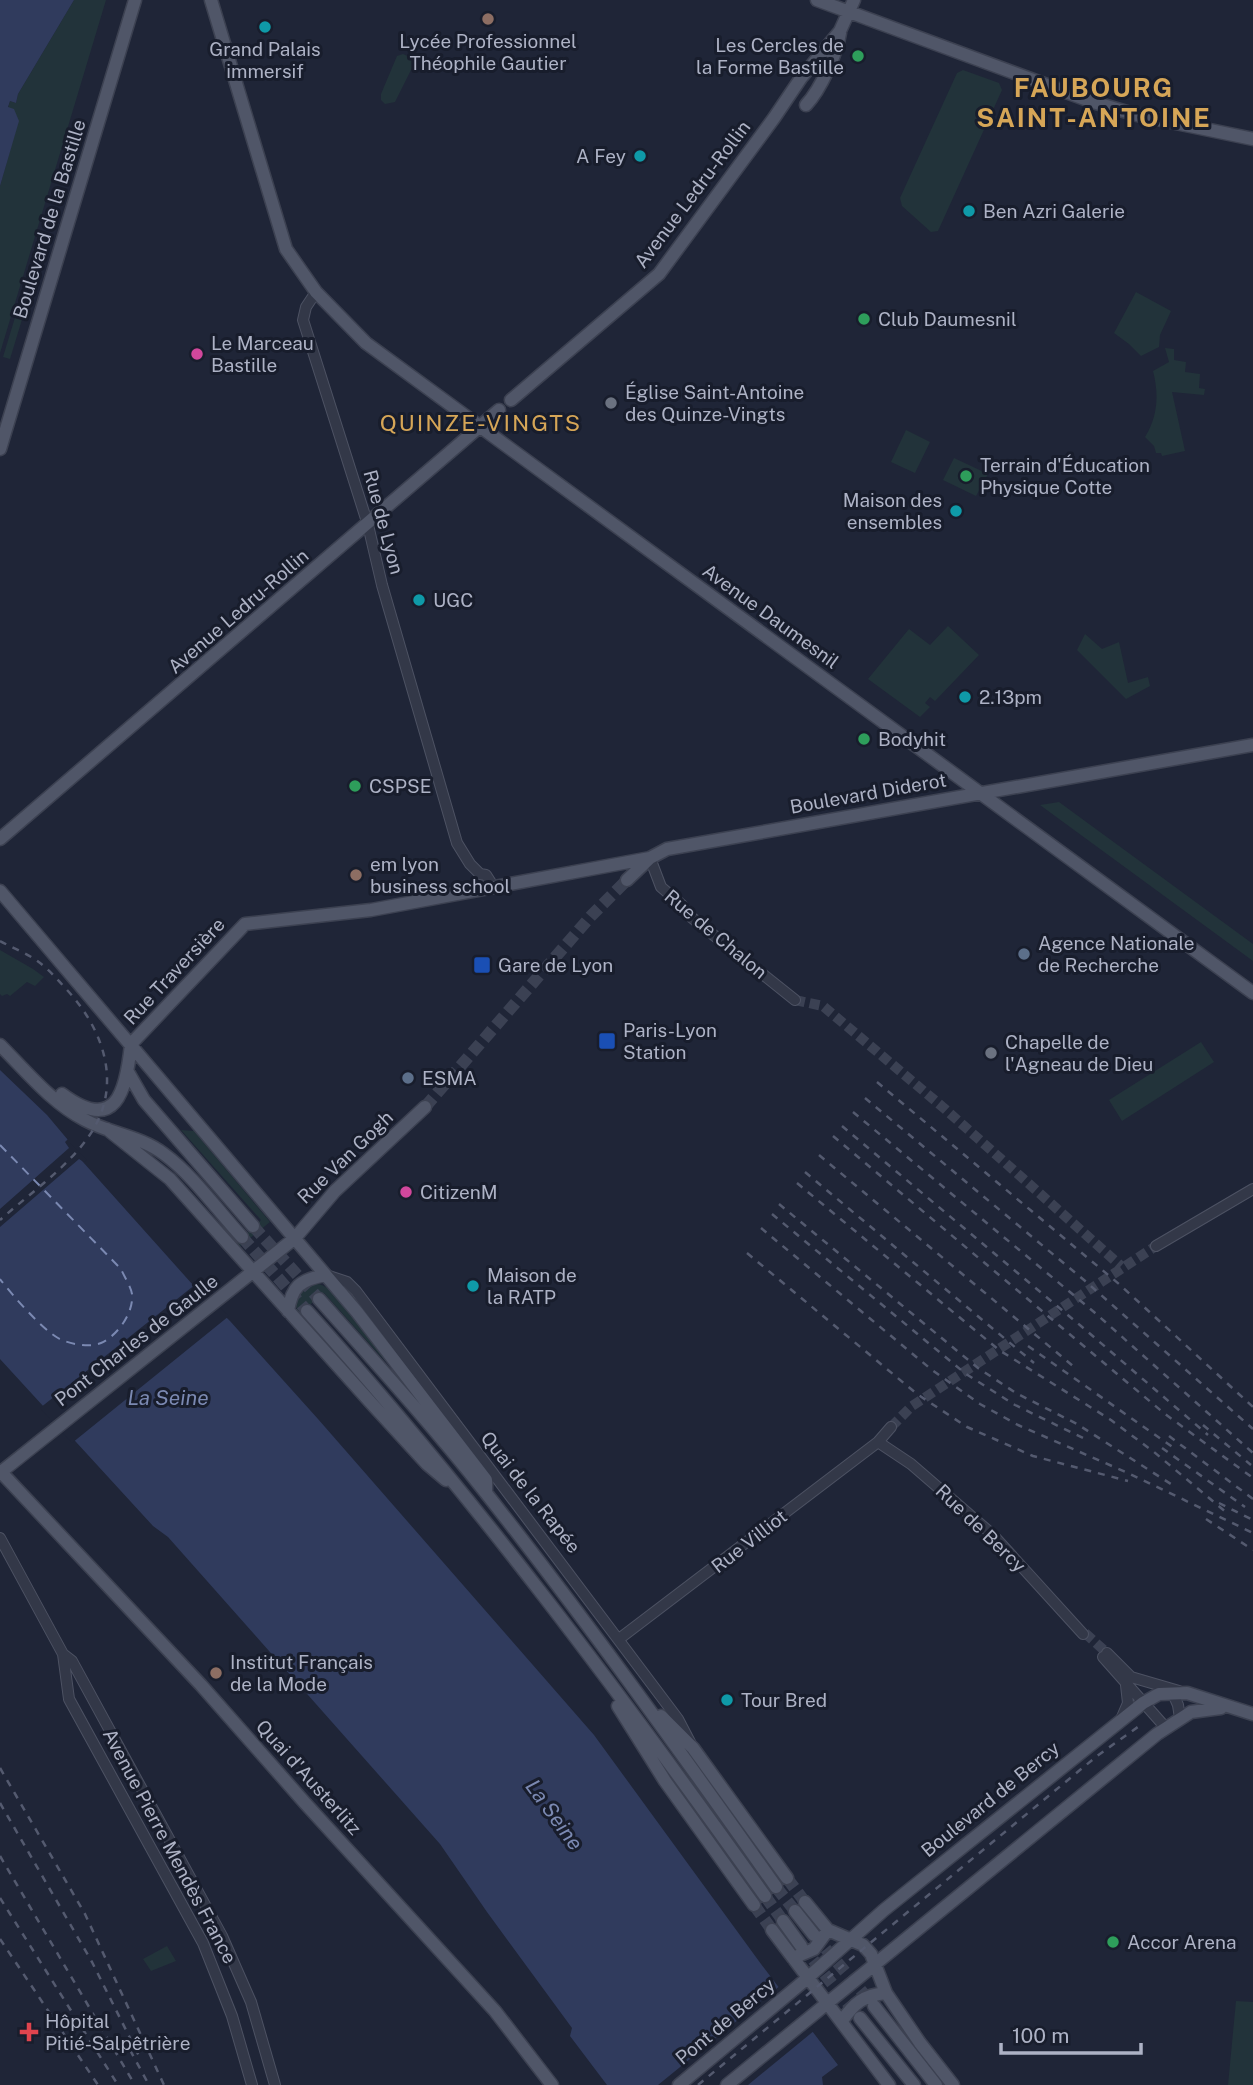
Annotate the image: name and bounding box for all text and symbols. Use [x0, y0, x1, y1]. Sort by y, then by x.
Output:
marker: Lycée Professionnel Théophile Gautier [480, 11, 496, 27]
marker: Grand Palais immersif [257, 19, 273, 35]
place label: Lycée Professionnel Théophile Gautier [399, 30, 577, 74]
place label: Les Cercles de la Forme Bastille [696, 34, 844, 78]
place label: Grand Palais immersif [209, 38, 321, 82]
marker: Les Cercles de la Forme Bastille [850, 48, 866, 64]
district label: FAUBOURG SAINT-ANTOINE [976, 72, 1212, 133]
street label: Avenue Ledru-Rollin [630, 116, 754, 272]
street label: Boulevard de la Bastille [8, 117, 90, 321]
place label: A Fey [576, 145, 626, 167]
marker: A Fey [632, 148, 648, 164]
place label: Ben Azri Galerie [983, 200, 1125, 222]
marker: Ben Azri Galerie [961, 203, 977, 219]
place label: Club Daumesnil [878, 308, 1017, 330]
marker: Club Daumesnil [856, 311, 872, 327]
place label: Le Marceau Bastille [211, 332, 314, 376]
marker: Le Marceau Bastille [189, 346, 205, 362]
place label: Église Saint-Antoine des Quinze-Vingts [625, 381, 804, 425]
marker: Église Saint-Antoine des Quinze-Vingts [603, 395, 619, 411]
district label: QUINZE-VINGTS [380, 409, 582, 436]
place label: Terrain d'Éducation Physique Cotte [980, 454, 1150, 498]
street label: Rue de Lyon [359, 467, 409, 577]
marker: Terrain d'Éducation Physique Cotte [958, 468, 974, 484]
place label: Maison des ensembles [843, 489, 942, 533]
marker: Maison des ensembles [948, 503, 964, 519]
street label: Avenue Ledru-Rollin [163, 544, 313, 678]
street label: Avenue Daumesnil [699, 559, 843, 673]
place label: UGC [433, 589, 473, 611]
marker: UGC [411, 592, 427, 608]
place label: 2.13pm [979, 686, 1042, 708]
marker: 2.13pm [957, 689, 973, 705]
place label: Bodyhit [878, 728, 946, 750]
marker: Bodyhit [856, 731, 872, 747]
street label: Boulevard Diderot [788, 768, 948, 818]
place label: CSPSE [369, 775, 432, 797]
marker: CSPSE [347, 778, 363, 794]
place label: em lyon business school [370, 853, 510, 897]
marker: em lyon business school [348, 867, 364, 883]
street label: Rue de Chalon [660, 885, 772, 983]
street label: Rue Traversière [119, 913, 229, 1029]
place label: Agence Nationale de Recherche [1038, 932, 1195, 976]
marker: Agence Nationale de Recherche [1016, 946, 1032, 962]
place label: Gare de Lyon [498, 954, 613, 976]
marker: Gare de Lyon [472, 955, 492, 975]
place label: Paris-Lyon Station [623, 1019, 717, 1063]
marker: Paris-Lyon Station [597, 1031, 617, 1051]
place label: Chapelle de l'Agneau de Dieu [1005, 1031, 1153, 1075]
marker: Chapelle de l'Agneau de Dieu [983, 1045, 999, 1061]
place label: ESMA [422, 1067, 477, 1089]
marker: ESMA [400, 1070, 416, 1086]
street label: Rue Van Gogh [293, 1106, 397, 1208]
place label: CitizenM [420, 1181, 498, 1203]
marker: CitizenM [398, 1184, 414, 1200]
place label: Maison de la RATP [487, 1264, 577, 1308]
street label: Pont Charles de Gaulle [50, 1270, 222, 1410]
marker: Maison de la RATP [465, 1278, 481, 1294]
water label: La Seine [127, 1385, 209, 1410]
street label: Quai de la Rapée [477, 1427, 585, 1557]
street label: Rue de Bercy [931, 1480, 1031, 1576]
street label: Rue Villiot [707, 1505, 791, 1577]
place label: Institut Français de la Mode [230, 1651, 373, 1695]
marker: Institut Français de la Mode [208, 1665, 224, 1681]
place label: Tour Bred [741, 1689, 827, 1711]
marker: Tour Bred [719, 1692, 735, 1708]
street label: Quai d'Austerlitz [252, 1715, 366, 1839]
street label: Avenue Pierre Mendès France [99, 1725, 241, 1967]
street label: Boulevard de Bercy [917, 1737, 1063, 1861]
water label: La Seine [520, 1774, 588, 1855]
place label: Accor Arena [1127, 1931, 1237, 1953]
marker: Accor Arena [1105, 1934, 1121, 1950]
street label: Pont de Bercy [671, 1973, 779, 2069]
place label: Hôpital Pitié-Salpêtrière [45, 2010, 190, 2054]
scale bar [1001, 2011, 1141, 2056]
marker: Hôpital Pitié-Salpêtrière [19, 2022, 39, 2042]
text: 100 m [1012, 2023, 1069, 2048]

